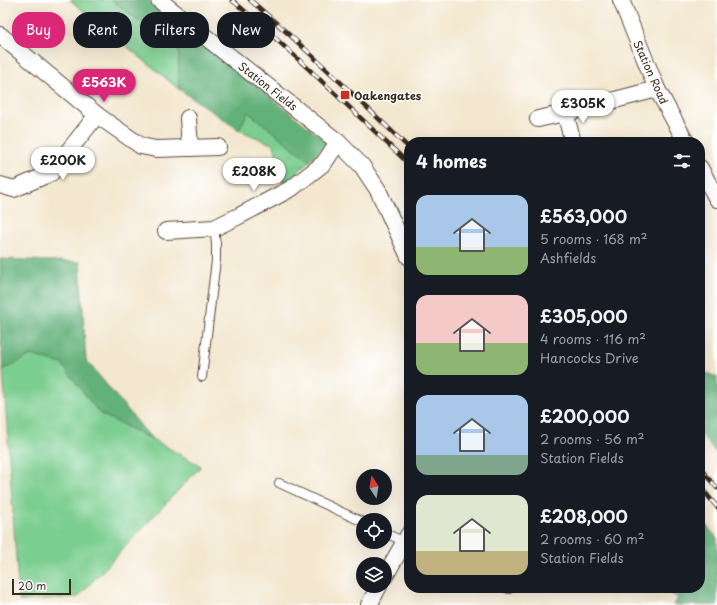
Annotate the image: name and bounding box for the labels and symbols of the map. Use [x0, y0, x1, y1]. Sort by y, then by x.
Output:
street label: Station Road [629, 37, 673, 107]
street label: Station Fields [235, 58, 301, 114]
pin: £563K [76, 69, 132, 103]
place label: Oakengates [354, 87, 422, 104]
marker: Oakengates [339, 89, 351, 101]
pin: £305K [555, 90, 611, 124]
pin: £200K [35, 147, 91, 181]
pin: £208K [226, 158, 282, 192]
north arrow [356, 469, 392, 505]
scale bar [12, 577, 71, 596]

